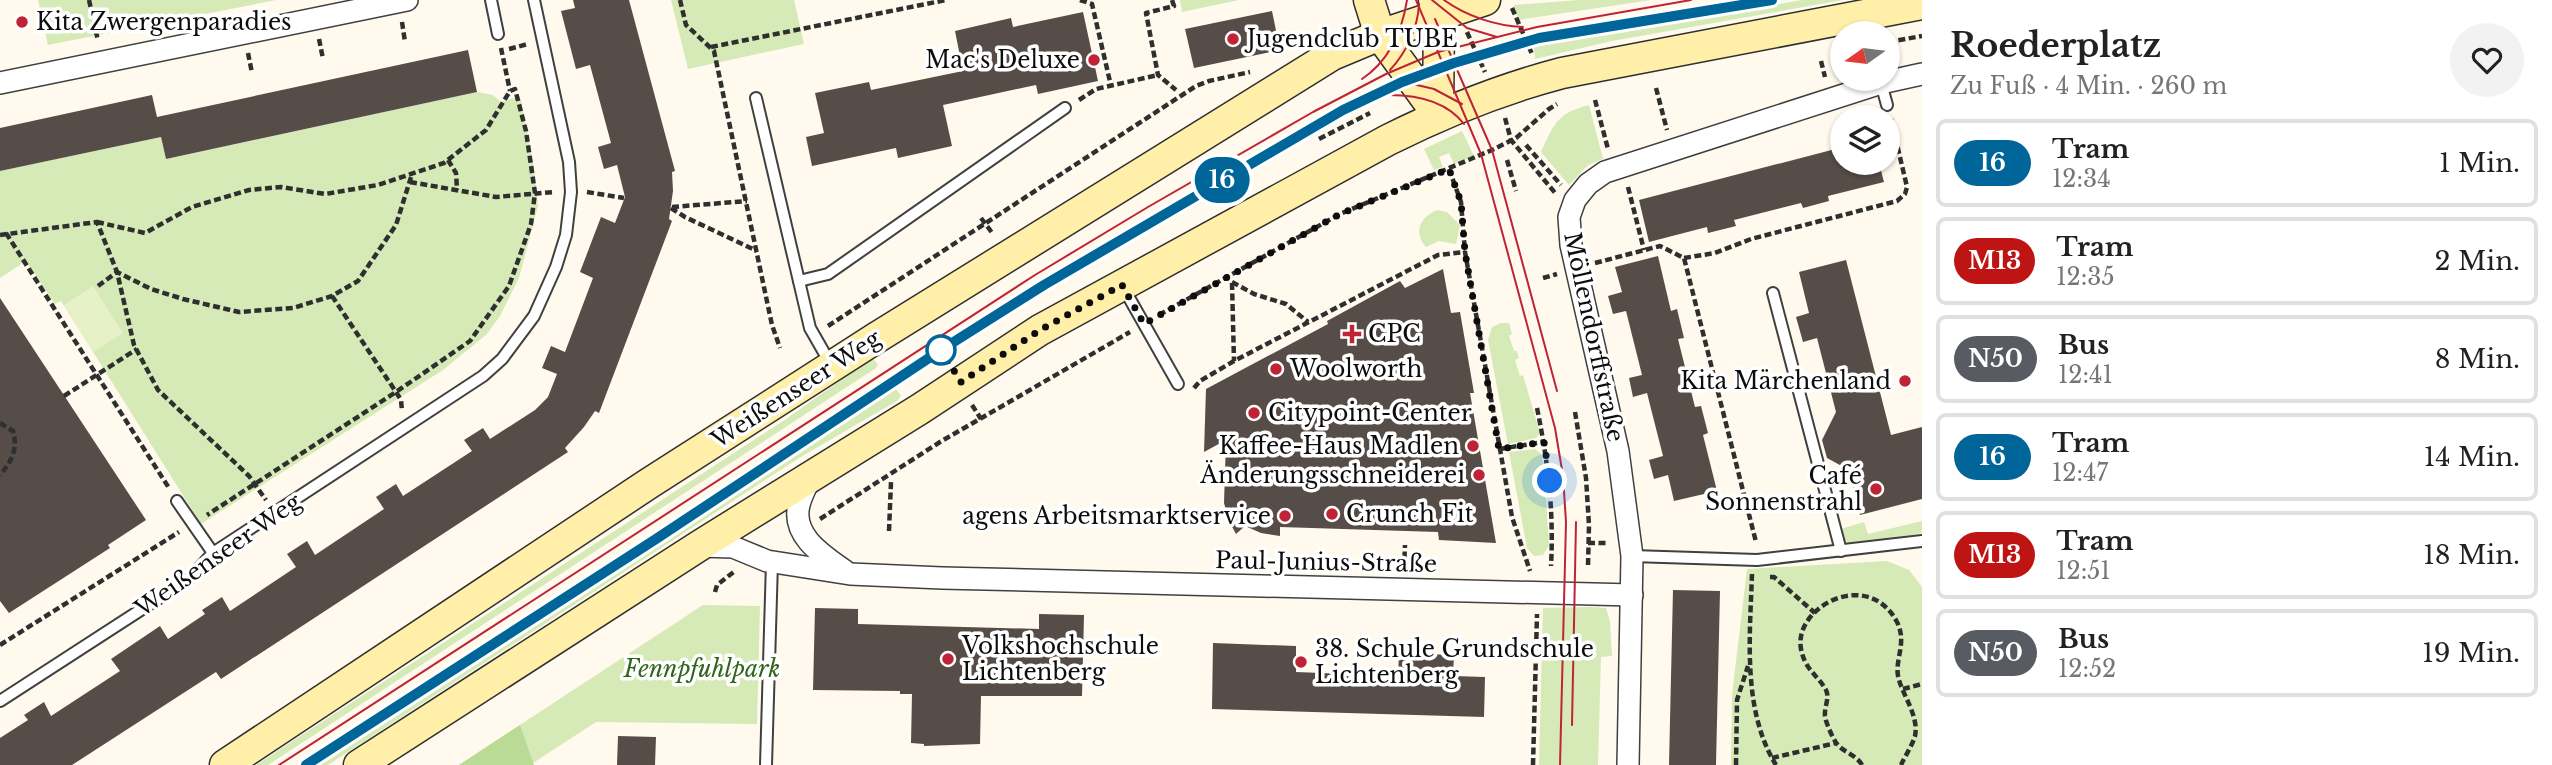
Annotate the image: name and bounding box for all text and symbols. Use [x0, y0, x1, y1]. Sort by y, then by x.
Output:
place label: Kita Zwergenparadies [36, 8, 292, 36]
marker: Kita Zwergenparadies [14, 14, 30, 30]
north arrow [1830, 21, 1900, 91]
map controls [1830, 21, 1900, 175]
button: heart [2450, 23, 2524, 97]
place label: Jugendclub TUBE [1244, 25, 1458, 53]
text: Roederplatz [1950, 25, 2161, 66]
marker: Jugendclub TUBE [1225, 31, 1241, 47]
place label: Mac's Deluxe [925, 46, 1080, 74]
marker: Mac's Deluxe [1086, 52, 1102, 68]
text: Zu Fuß · 4 Min. · 260 m [1950, 72, 2227, 100]
button: layers [1830, 105, 1900, 175]
text: Tram [2052, 133, 2129, 165]
text: 1 Min. [2439, 147, 2520, 179]
text: 16 [1979, 148, 2006, 177]
line badge: 16 [1190, 157, 1254, 203]
text: 16 [1209, 165, 1235, 194]
text: 12:34 [2052, 165, 2111, 193]
street label: Möllendorffstraße [1558, 230, 1630, 444]
text: Tram [2056, 231, 2134, 263]
text: 2 Min. [2435, 245, 2520, 277]
text: M13 [1968, 246, 2021, 275]
text: 12:35 [2056, 263, 2114, 291]
place label: CPC [1368, 320, 1421, 348]
street label: Weißenseer Weg [705, 324, 886, 455]
marker: CPC [1342, 324, 1362, 344]
text: Bus [2058, 329, 2109, 361]
unlabelled marker [926, 335, 956, 365]
text: 8 Min. [2435, 343, 2520, 375]
text: N50 [1968, 344, 2023, 373]
place label: Woolworth [1289, 355, 1423, 383]
marker: Woolworth [1268, 361, 1284, 377]
text: 12:41 [2058, 361, 2113, 389]
place label: Kita Märchenland [1680, 367, 1891, 395]
marker: Kita Märchenland [1897, 373, 1913, 389]
place label: Citypoint-Center [1268, 399, 1472, 427]
marker: Citypoint-Center [1246, 405, 1262, 421]
text: Tram [2052, 427, 2129, 459]
place label: Kaffee-Haus Madlen [1219, 432, 1459, 460]
marker: Kaffee-Haus Madlen [1465, 438, 1481, 454]
text: 14 Min. [2424, 441, 2520, 473]
text: 16 [1979, 442, 2006, 471]
text: 12:47 [2052, 459, 2108, 487]
place label: Änderungsschneiderei [1199, 460, 1465, 489]
place label: Café Sonnenstrahl [1705, 462, 1862, 516]
your location [1532, 463, 1567, 498]
marker: Änderungsschneiderei [1471, 467, 1487, 483]
marker: Café Sonnenstrahl [1868, 481, 1884, 497]
street label: Weißenseer Weg [129, 487, 307, 623]
place label: Crunch Fit [1346, 500, 1474, 528]
place label: agens Arbeitsmarktservice [962, 502, 1271, 530]
marker: Crunch Fit [1324, 506, 1340, 522]
marker: agens Arbeitsmarktservice [1277, 508, 1293, 524]
text: Tram [2056, 525, 2134, 557]
text: 18 Min. [2423, 539, 2520, 571]
text: M13 [1968, 540, 2021, 569]
street label: Paul-Junius-Straße [1215, 546, 1437, 578]
text: 12:51 [2056, 557, 2111, 585]
text: Bus [2058, 623, 2109, 655]
place label: Volkshochschule Lichtenberg [961, 632, 1159, 686]
place label: 38. Schule Grundschule Lichtenberg [1315, 635, 1594, 689]
text: 19 Min. [2422, 637, 2520, 669]
text: N50 [1968, 638, 2023, 667]
marker: Volkshochschule Lichtenberg [940, 651, 956, 667]
marker: 38. Schule Grundschule Lichtenberg [1293, 654, 1309, 670]
park label: Fennpfuhlpark [623, 655, 780, 683]
text: 12:52 [2058, 655, 2116, 683]

